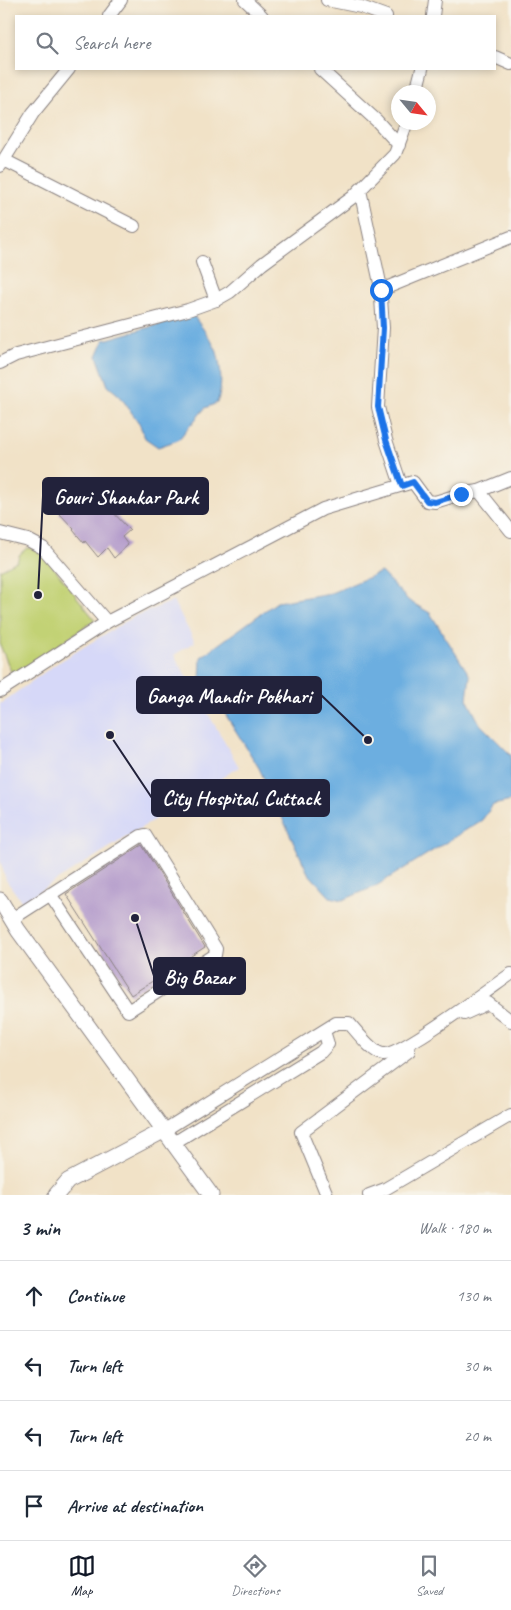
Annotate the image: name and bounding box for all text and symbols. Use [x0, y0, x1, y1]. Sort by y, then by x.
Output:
search box [15, 15, 496, 70]
icon: search [33, 29, 61, 57]
text: Search here [73, 31, 150, 55]
north arrow [391, 85, 436, 130]
route start [370, 279, 393, 302]
callout: Gouri Shankar Park [43, 478, 208, 514]
route end [450, 483, 473, 506]
text: Gouri Shankar Park [54, 484, 200, 510]
callout: Ganga Mandir Pokhari [137, 677, 321, 713]
text: Ganga Mandir Pokhari [147, 683, 314, 709]
callout: City Hospital, Cuttack [152, 780, 329, 816]
text: City Hospital, Cuttack [162, 785, 322, 812]
callout: Big Bazar [154, 958, 245, 994]
text: Big Bazar [164, 964, 237, 990]
text: 3 min [20, 1215, 60, 1241]
text: Walk · 180 m [419, 1218, 491, 1238]
icon: ahead [20, 1282, 48, 1310]
text: Continue [67, 1284, 124, 1308]
text: 130 m [457, 1286, 491, 1306]
icon: left [20, 1352, 48, 1380]
text: Turn left [67, 1354, 122, 1378]
text: 30 m [464, 1356, 491, 1376]
icon: left [20, 1422, 48, 1450]
text: Turn left [67, 1424, 122, 1448]
text: 20 m [464, 1426, 491, 1446]
icon: arrive [20, 1492, 48, 1520]
text: Arrive at destination [67, 1494, 203, 1518]
tab: Map [68, 1552, 96, 1599]
tab: Directions [231, 1552, 280, 1599]
tab: Saved [415, 1552, 443, 1599]

